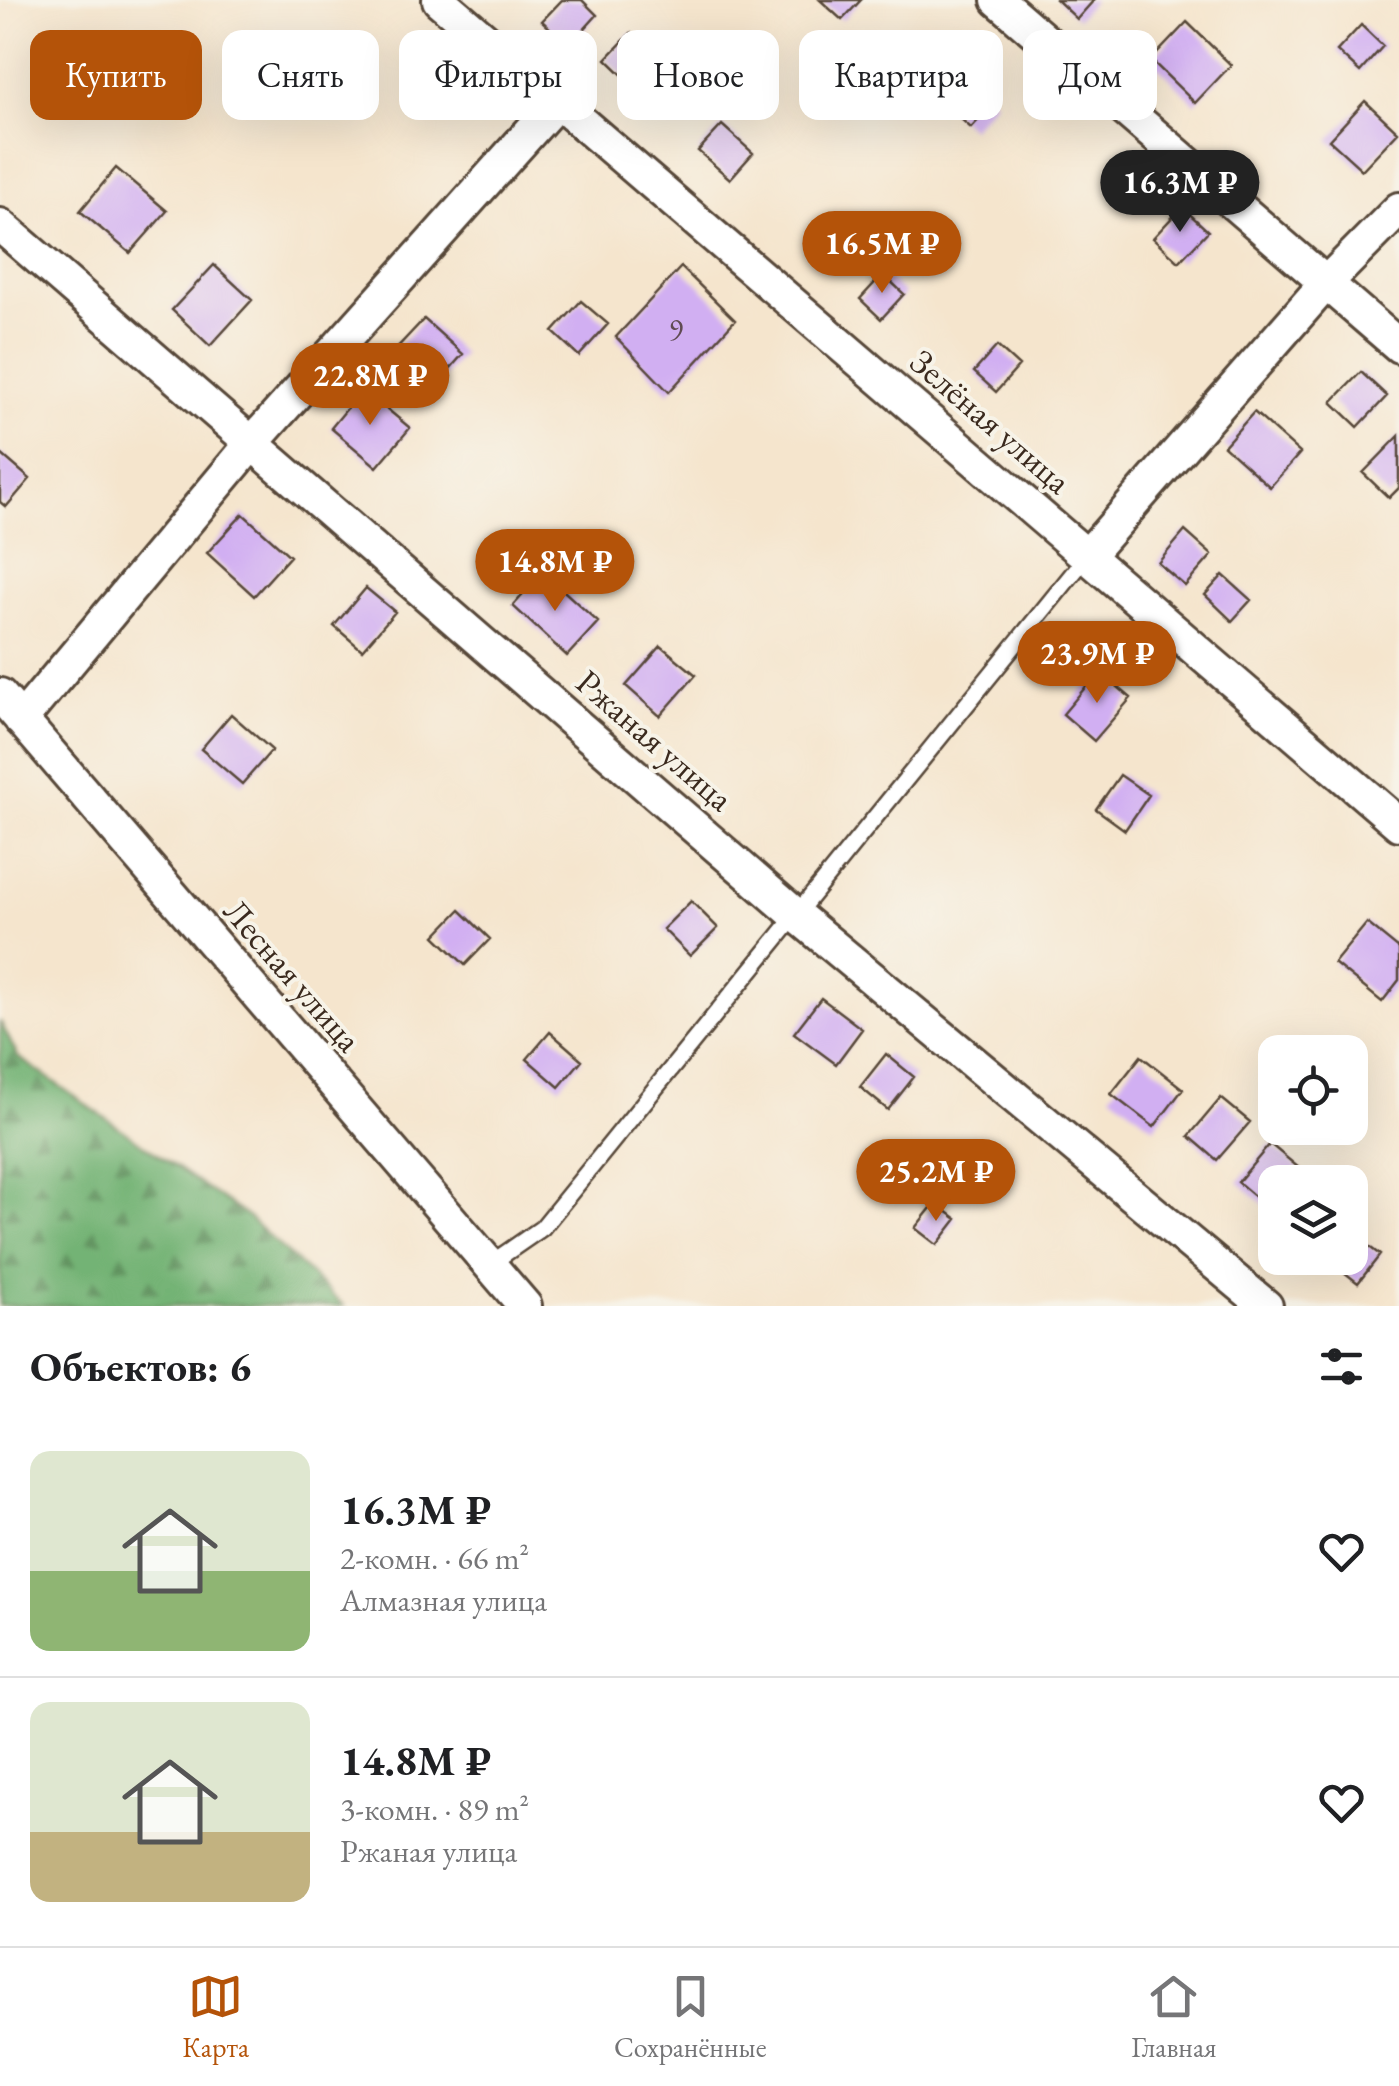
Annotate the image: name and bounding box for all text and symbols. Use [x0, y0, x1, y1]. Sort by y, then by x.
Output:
chip: Купить [30, 30, 202, 120]
chip: Снять [222, 30, 379, 120]
chip: Фильтры [399, 30, 597, 120]
chip: Новое [617, 30, 779, 120]
chip: Квартира [799, 30, 1003, 120]
chip: Дом [1023, 30, 1157, 120]
pin: 16.3M ₽ [1088, 150, 1272, 235]
text: 16.3M ₽ [1122, 161, 1238, 203]
pin: 16.5M ₽ [790, 211, 974, 296]
text: 16.5M ₽ [824, 222, 940, 264]
house number: 9 [669, 310, 683, 349]
street label: Зелёная улица [901, 339, 1081, 504]
pin: 22.8M ₽ [278, 343, 462, 428]
text: 22.8M ₽ [312, 354, 428, 396]
pin: 14.8M ₽ [463, 529, 647, 614]
text: 14.8M ₽ [497, 540, 613, 582]
pin: 23.9M ₽ [1005, 621, 1189, 706]
text: 23.9M ₽ [1039, 632, 1155, 674]
street label: Ржаная улица [566, 659, 743, 821]
street label: Лесная улица [213, 889, 372, 1062]
map controls [1258, 1035, 1368, 1275]
button: locate [1258, 1035, 1368, 1145]
pin: 25.2M ₽ [844, 1139, 1028, 1224]
text: 25.2M ₽ [878, 1150, 994, 1192]
button: layers [1258, 1165, 1368, 1275]
text: Объектов: 6 [30, 1339, 251, 1394]
icon: filters [1314, 1339, 1369, 1394]
text: 16.3M ₽ [340, 1482, 491, 1537]
icon: home [110, 1491, 230, 1611]
icon: heart [1314, 1524, 1369, 1579]
text: 2-комн. · 66 m² [340, 1537, 529, 1579]
text: Алмазная улица [340, 1579, 547, 1621]
text: 14.8M ₽ [340, 1733, 491, 1788]
icon: home [110, 1742, 230, 1862]
icon: heart [1314, 1775, 1369, 1830]
text: 3-комн. · 89 m² [340, 1788, 529, 1830]
text: Ржаная улица [340, 1830, 517, 1872]
tab: Карта [182, 1969, 249, 2065]
tab: Сохранённые [614, 1969, 767, 2065]
tab: Главная [1131, 1969, 1217, 2065]

